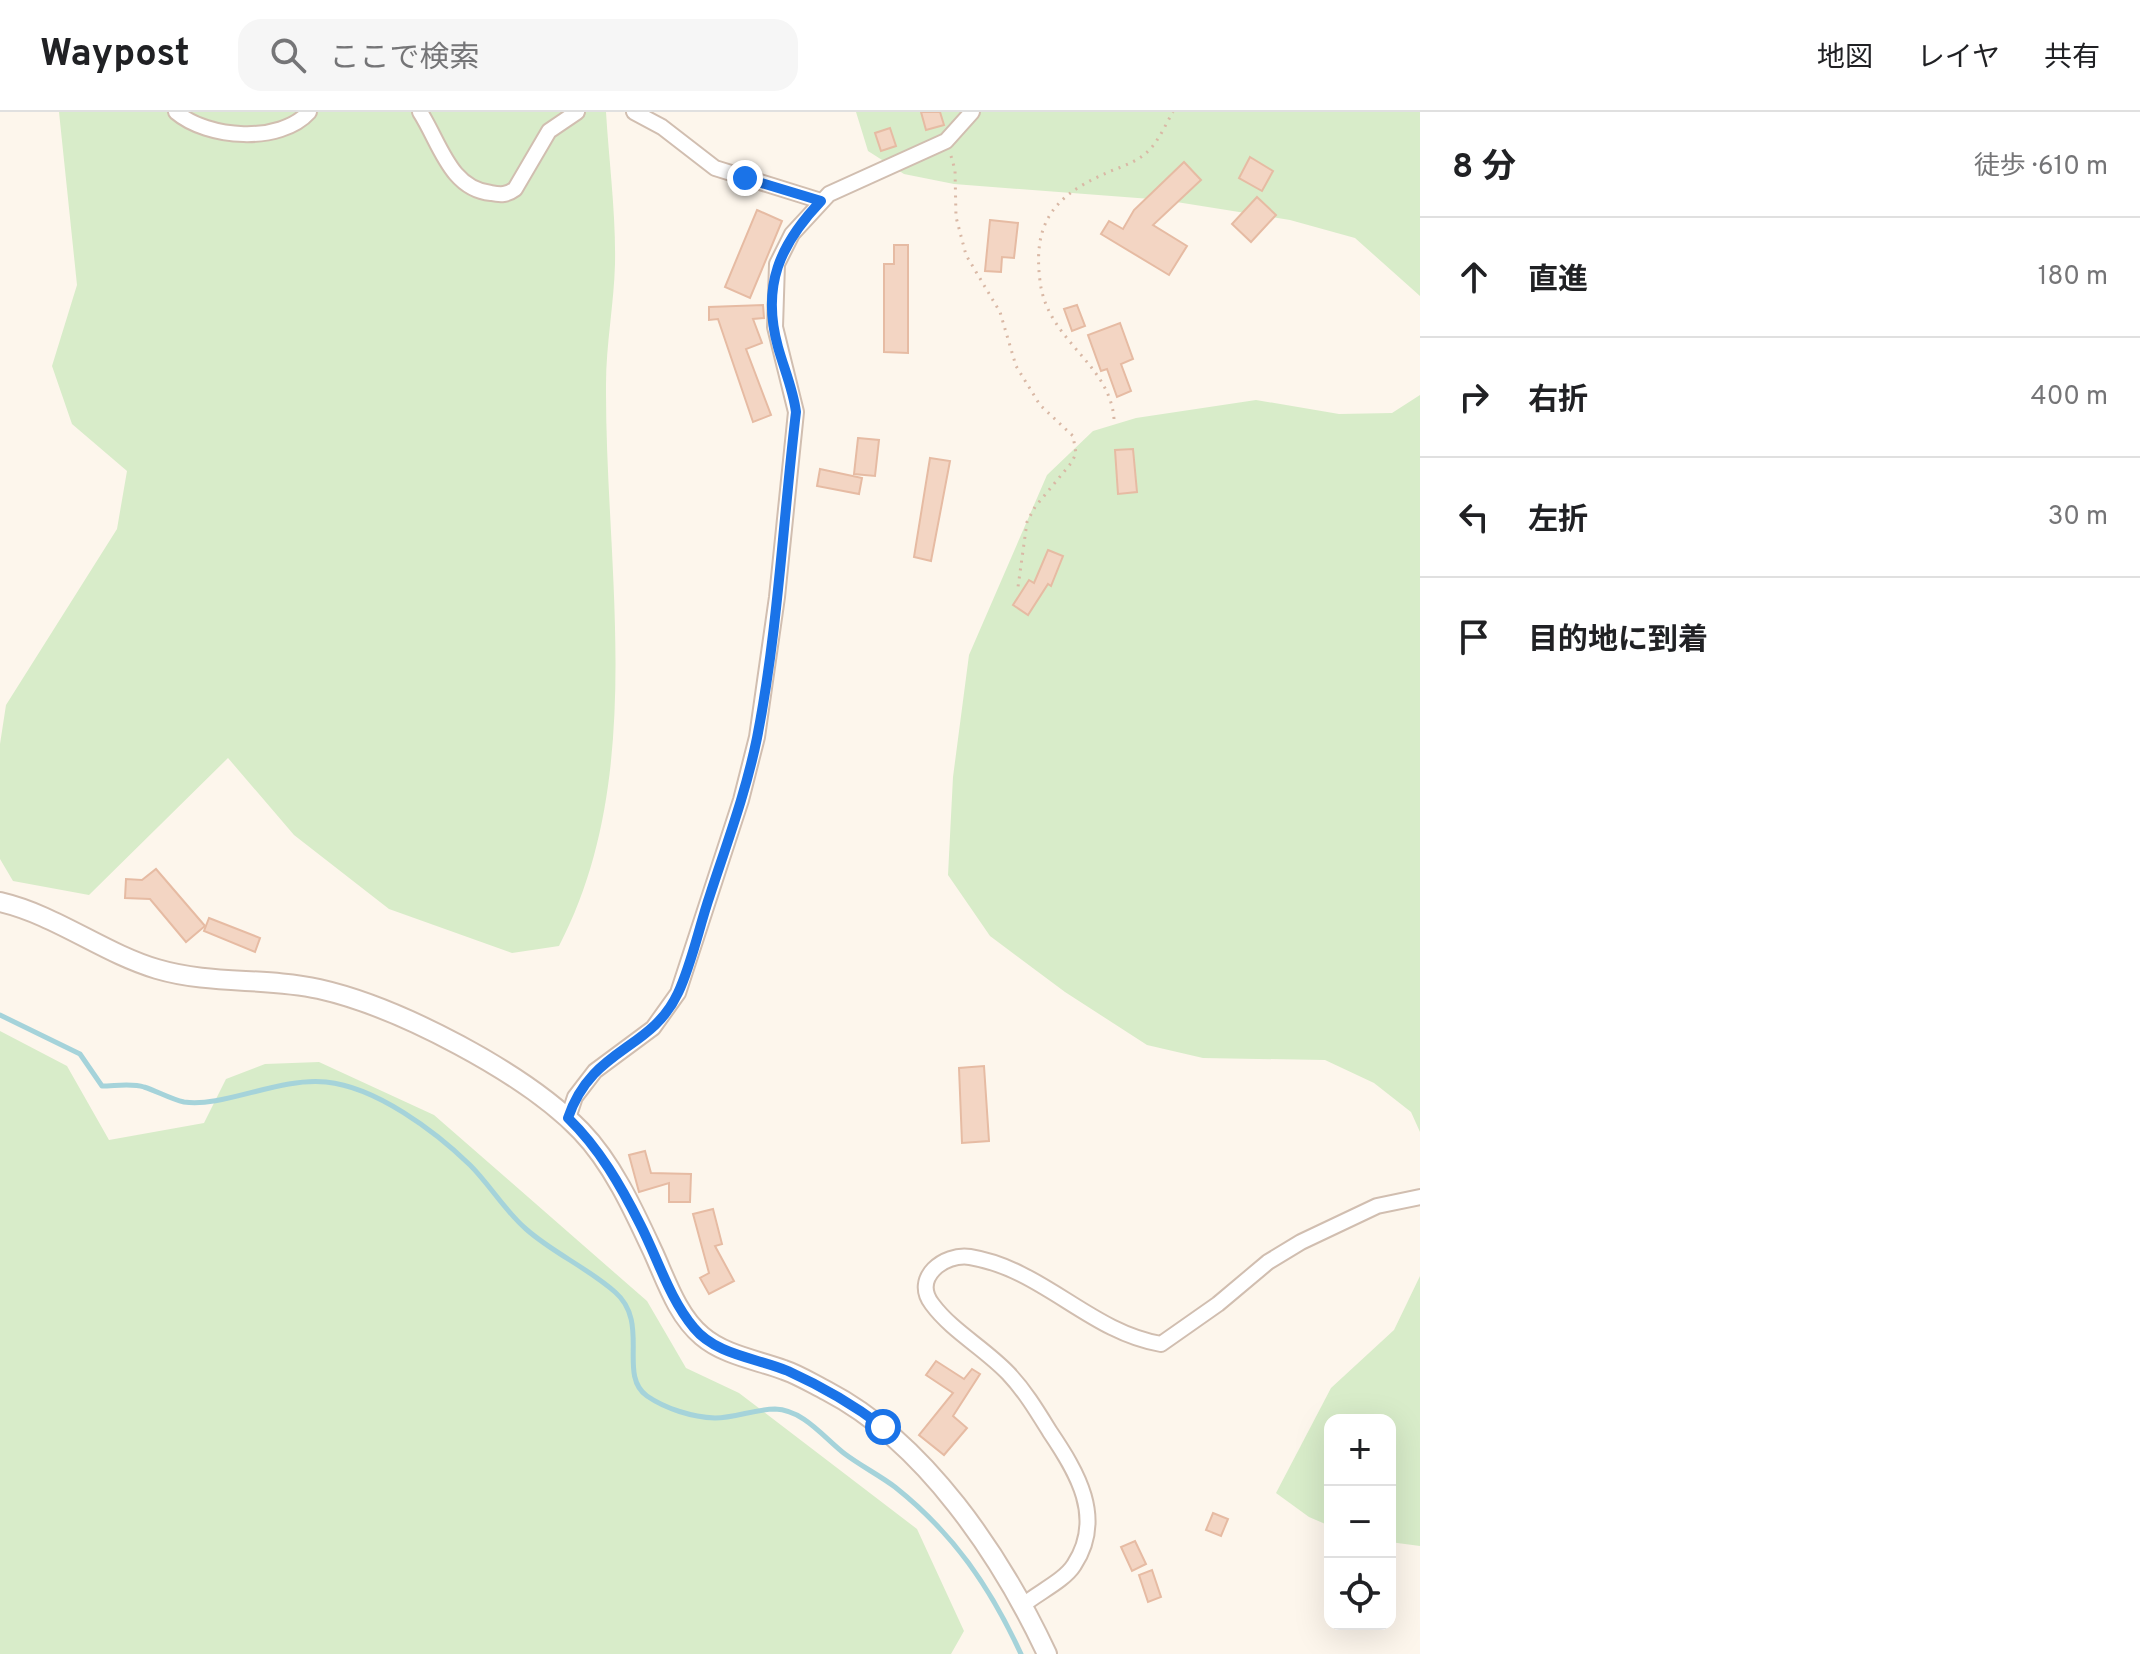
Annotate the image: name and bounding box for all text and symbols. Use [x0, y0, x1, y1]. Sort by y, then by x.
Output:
search box [238, 19, 798, 91]
text: Waypost [40, 31, 190, 80]
icon: search [266, 33, 310, 77]
text: ここで検索 [330, 41, 480, 78]
text: 地図 [1817, 41, 1873, 77]
text: レイヤ [1917, 41, 2000, 77]
text: 共有 [2044, 41, 2100, 77]
text: 8 分 [1452, 147, 1516, 190]
text: 徒歩 · 610 m [1974, 151, 2108, 184]
route end [727, 160, 763, 196]
icon: ahead [1452, 255, 1496, 299]
text: 180 m [2038, 261, 2108, 294]
text: 直進 [1528, 263, 1588, 300]
icon: right [1452, 375, 1496, 419]
text: 400 m [2031, 381, 2108, 414]
text: 右折 [1528, 383, 1588, 420]
icon: left [1452, 495, 1496, 539]
text: 30 m [2048, 501, 2108, 534]
text: 左折 [1528, 503, 1588, 540]
icon: arrive [1452, 615, 1496, 659]
text: 目的地に到着 [1528, 623, 1708, 660]
route start [865, 1409, 901, 1445]
map controls [1324, 1414, 1396, 1630]
button: + [1324, 1414, 1396, 1486]
button: − [1324, 1486, 1396, 1558]
button: locate [1324, 1558, 1396, 1630]

